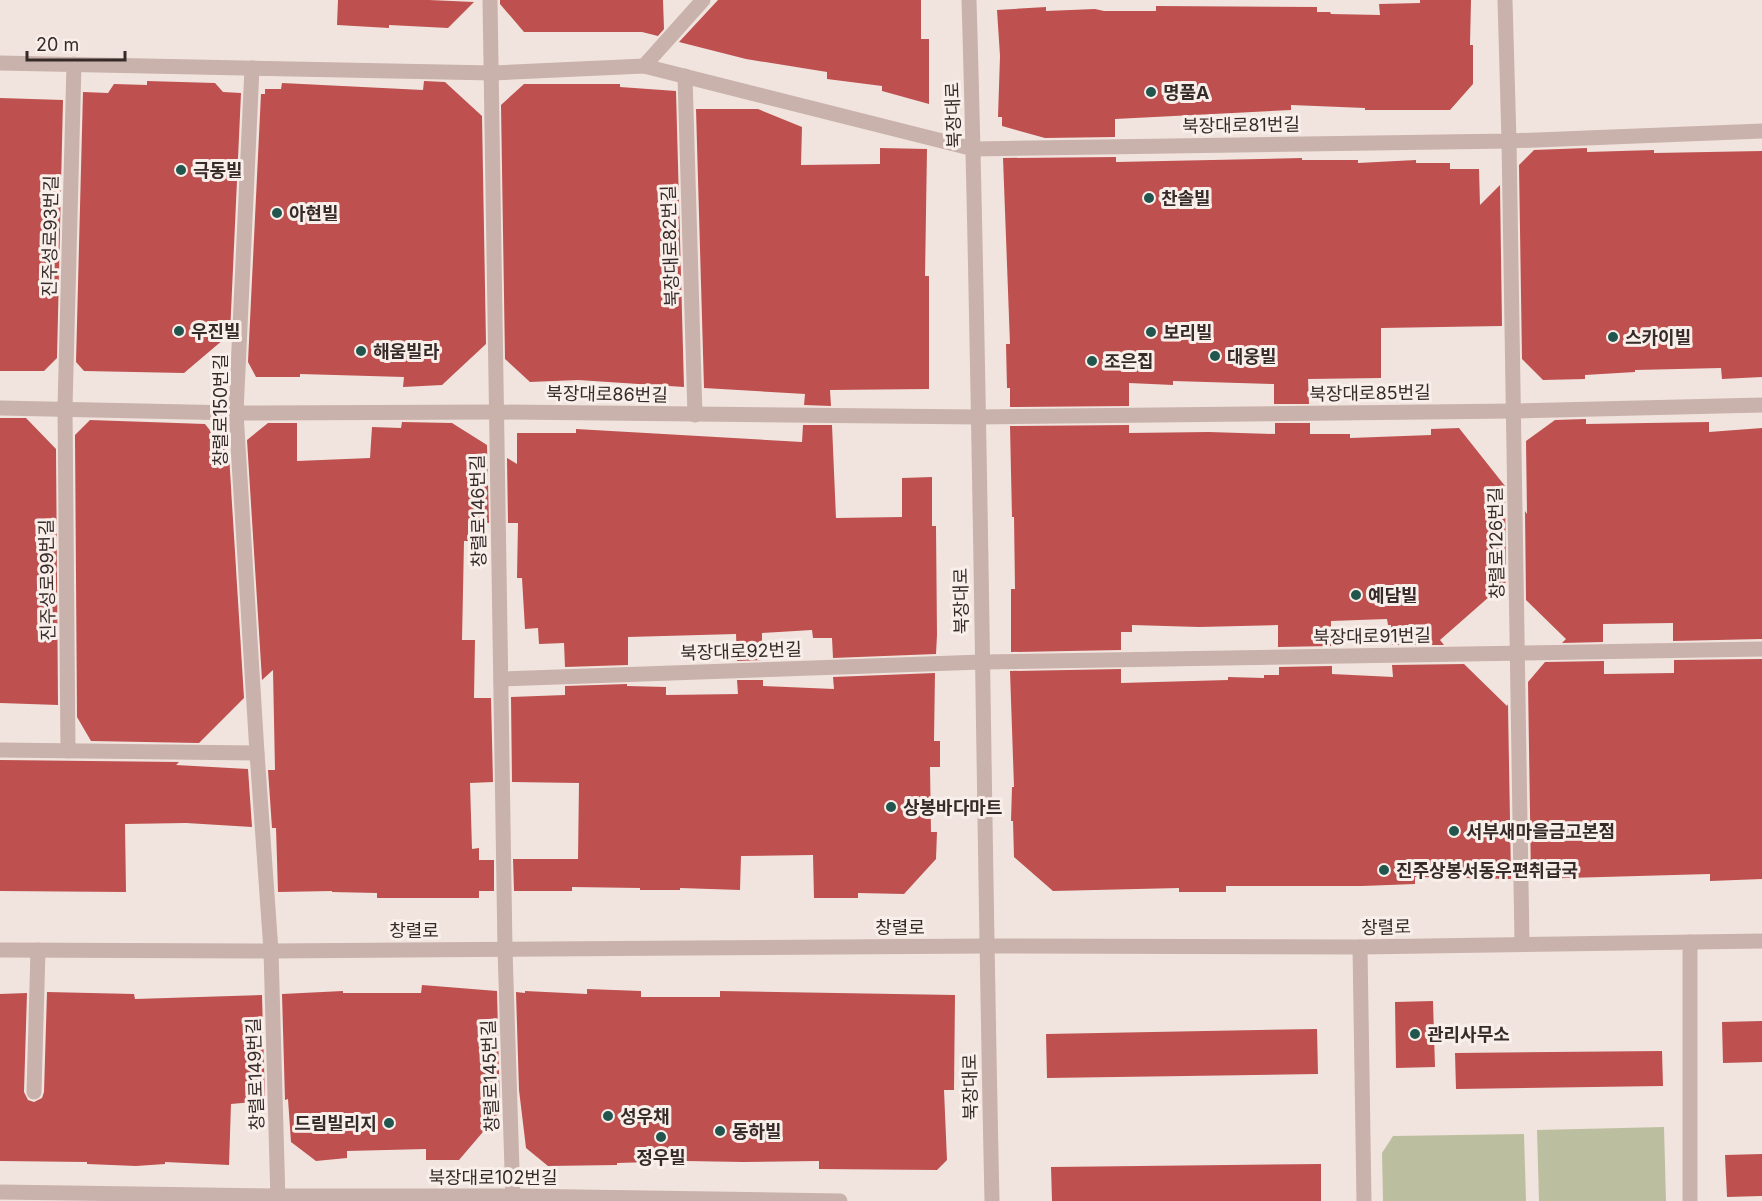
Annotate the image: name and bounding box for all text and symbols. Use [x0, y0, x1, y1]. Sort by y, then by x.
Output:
scale bar [27, 24, 124, 62]
text: 20 m [36, 34, 79, 55]
street label: 북장대로 [941, 82, 965, 148]
place label: 명품A [1163, 82, 1210, 103]
marker: 명품A [1144, 85, 1158, 99]
street label: 북장대로81번길 [1182, 113, 1300, 137]
place label: 극동빌 [193, 160, 243, 181]
marker: 극동빌 [174, 163, 188, 177]
street label: 진주성로93번길 [38, 175, 62, 297]
street label: 북장대로82번길 [657, 185, 683, 307]
place label: 찬솔빌 [1161, 188, 1211, 209]
marker: 찬솔빌 [1142, 191, 1156, 205]
place label: 아현빌 [289, 203, 339, 224]
marker: 아현빌 [270, 206, 284, 220]
place label: 우진빌 [191, 321, 241, 342]
place label: 보리빌 [1163, 322, 1213, 343]
marker: 우진빌 [172, 324, 186, 338]
marker: 보리빌 [1144, 325, 1158, 339]
place label: 스카이빌 [1625, 327, 1691, 348]
marker: 스카이빌 [1606, 330, 1620, 344]
place label: 해움빌라 [373, 341, 440, 362]
marker: 해움빌라 [354, 344, 368, 358]
place label: 대웅빌 [1227, 346, 1277, 367]
marker: 대웅빌 [1208, 349, 1222, 363]
place label: 조은집 [1104, 351, 1154, 372]
street label: 창렬로150번길 [210, 354, 231, 466]
marker: 조은집 [1085, 354, 1099, 368]
street label: 북장대로85번길 [1309, 381, 1431, 405]
street label: 북장대로86번길 [546, 382, 668, 406]
street label: 창렬로146번길 [467, 454, 489, 568]
street label: 창렬로126번길 [1485, 487, 1507, 599]
street label: 진주성로99번길 [35, 519, 59, 641]
street label: 북장대로 [950, 568, 972, 634]
place label: 예담빌 [1368, 585, 1418, 606]
marker: 예담빌 [1349, 588, 1363, 602]
street label: 북장대로91번길 [1313, 624, 1431, 648]
street label: 북장대로92번길 [680, 638, 802, 664]
place label: 상봉바다마트 [903, 797, 1002, 818]
marker: 상봉바다마트 [884, 800, 898, 814]
place label: 서부새마을금고본점 [1466, 821, 1615, 842]
marker: 서부새마을금고본점 [1447, 824, 1461, 838]
place label: 진주상봉서동우편취급국 [1396, 860, 1578, 881]
marker: 진주상봉서동우편취급국 [1377, 863, 1391, 877]
street label: 창렬로 [1361, 916, 1411, 938]
street label: 창렬로 [875, 917, 925, 938]
street label: 창렬로 [389, 920, 439, 941]
street label: 창렬로149번길 [243, 1017, 267, 1131]
street label: 창렬로145번길 [478, 1019, 502, 1133]
place label: 관리사무소 [1427, 1024, 1510, 1045]
marker: 관리사무소 [1408, 1027, 1422, 1041]
street label: 북장대로 [959, 1054, 981, 1120]
place label: 성우채 [620, 1106, 670, 1127]
marker: 성우채 [601, 1109, 615, 1123]
place label: 드림빌리지 [294, 1113, 377, 1134]
marker: 드림빌리지 [382, 1116, 396, 1130]
place label: 동하빌 [732, 1121, 782, 1142]
marker: 동하빌 [713, 1124, 727, 1138]
marker: 정우빌 [654, 1130, 668, 1144]
place label: 정우빌 [636, 1147, 686, 1168]
street label: 북장대로102번길 [428, 1167, 558, 1188]

